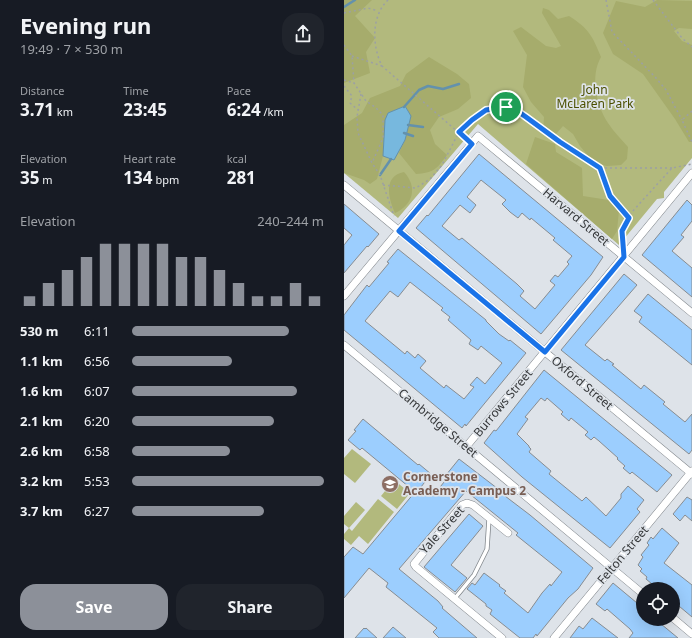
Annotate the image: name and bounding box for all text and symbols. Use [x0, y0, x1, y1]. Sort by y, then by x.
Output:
text: Evening run [20, 10, 151, 40]
button: share [282, 13, 324, 55]
text: 19:49 · 7 × 530 m [20, 40, 123, 58]
park label: John McLaren Park [556, 81, 634, 112]
text: Distance [20, 83, 65, 98]
text: Time [123, 83, 149, 98]
text: Pace [227, 83, 251, 98]
pin [489, 90, 523, 124]
icon: arrive [495, 96, 517, 118]
text: 3.71 [20, 98, 54, 121]
text: 23:45 [123, 98, 167, 121]
text: 6:24 [227, 98, 261, 121]
text: km [54, 104, 73, 119]
text: /km [261, 104, 284, 119]
text: Elevation [20, 151, 67, 166]
text: Heart rate [123, 151, 176, 166]
text: kcal [227, 151, 247, 166]
text: 35 [20, 166, 39, 189]
text: 134 [123, 166, 153, 189]
text: 281 [227, 166, 256, 189]
text: m [39, 172, 53, 187]
text: bpm [153, 172, 179, 187]
street label: Harvard Street [539, 184, 614, 250]
text: Elevation [20, 212, 76, 230]
text: 240–244 m [257, 212, 324, 230]
text: 530 m [20, 322, 58, 340]
text: 6:11 [84, 322, 110, 340]
text: 1.1 km [20, 352, 63, 370]
text: 6:56 [84, 352, 110, 370]
street label: Oxford Street [548, 352, 617, 414]
street label: Burrows Street [469, 365, 536, 440]
text: 1.6 km [20, 382, 63, 400]
text: 6:07 [84, 382, 110, 400]
street label: Cambridge Street [395, 384, 482, 461]
text: 2.1 km [20, 412, 63, 430]
text: 6:20 [84, 412, 110, 430]
text: 2.6 km [20, 442, 63, 460]
text: 6:58 [84, 442, 110, 460]
place label: Cornerstone Academy - Campus 2 [403, 468, 526, 499]
text: 3.2 km [20, 472, 63, 490]
text: 5:53 [84, 472, 110, 490]
school or university icon: Cornerstone Academy - Campus 2 [380, 474, 400, 494]
street label: Yale Street [415, 501, 468, 557]
text: 3.7 km [20, 502, 63, 520]
text: 6:27 [84, 502, 110, 520]
street label: Felton Street [593, 521, 653, 588]
map controls [636, 582, 680, 626]
button: locate [636, 582, 680, 626]
button: Save [20, 584, 168, 630]
button: Share [176, 584, 324, 630]

